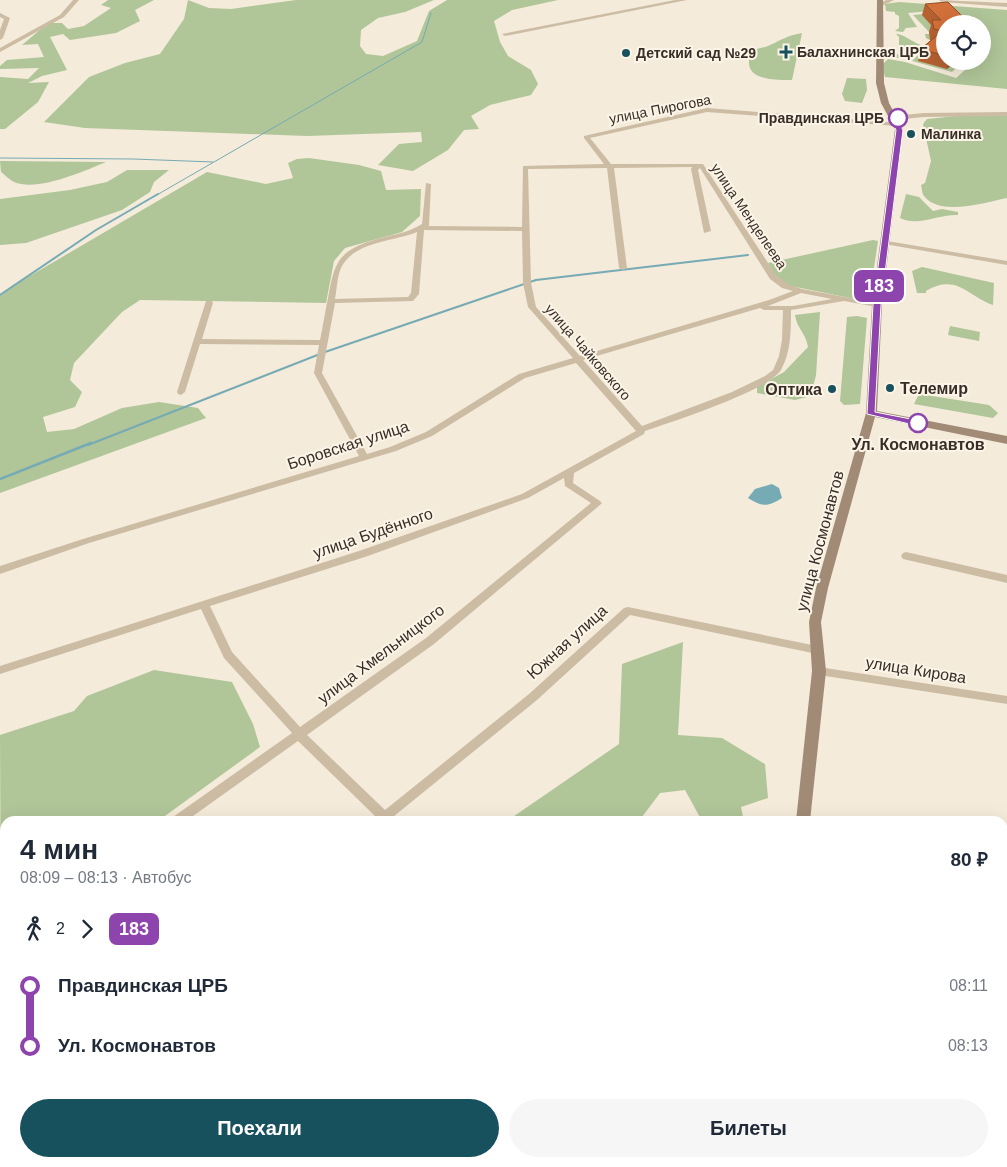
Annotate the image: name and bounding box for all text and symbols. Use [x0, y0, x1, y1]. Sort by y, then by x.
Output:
map controls [936, 15, 991, 70]
button: locate [936, 15, 991, 70]
place label: Балахнинская ЦРБ [797, 44, 929, 60]
place label: Детский сад №29 [636, 45, 756, 61]
marker: Балахнинская ЦРБ [779, 45, 793, 59]
marker: Детский сад №29 [620, 47, 632, 59]
street label: улица Пирогова [608, 91, 713, 127]
marker: Правдинская ЦРБ [888, 108, 908, 128]
place label: Правдинская ЦРБ [759, 110, 884, 126]
place label: Малинка [921, 126, 982, 142]
marker: Малинка [905, 128, 917, 140]
street label: улица Менделеева [708, 160, 790, 272]
line badge: 183 [850, 270, 908, 302]
text: 183 [864, 276, 894, 296]
street label: улица Чайковского [542, 301, 634, 404]
place label: Телемир [900, 380, 968, 397]
place label: Оптика [765, 381, 822, 398]
marker: Телемир [884, 382, 896, 394]
marker: Оптика [826, 383, 838, 395]
marker: Ул. Космонавтов [908, 413, 928, 433]
street label: Боровская улица [285, 417, 411, 473]
place label: Ул. Космонавтов [851, 436, 985, 453]
street label: улица Космонавтов [793, 469, 847, 613]
street label: улица Будённого [311, 505, 435, 561]
street label: улица Хмельницкого [315, 601, 448, 707]
street label: Южная улица [524, 602, 611, 682]
street label: улица Кирова [864, 654, 968, 686]
text: 4 мин [20, 834, 98, 865]
text: 80 ₽ [951, 849, 988, 870]
text: 08:09 – 08:13 · Автобус [20, 869, 192, 886]
icon: walk [20, 915, 48, 943]
icon: forward [73, 915, 101, 943]
text: 183 [119, 919, 149, 939]
text: 2 [56, 920, 65, 937]
text: Правдинская ЦРБ [58, 975, 228, 996]
text: 08:11 [949, 977, 988, 994]
text: Ул. Космонавтов [58, 1035, 216, 1056]
text: 08:13 [948, 1037, 988, 1054]
button: Поехали [20, 1099, 499, 1157]
button: Билеты [509, 1099, 988, 1157]

